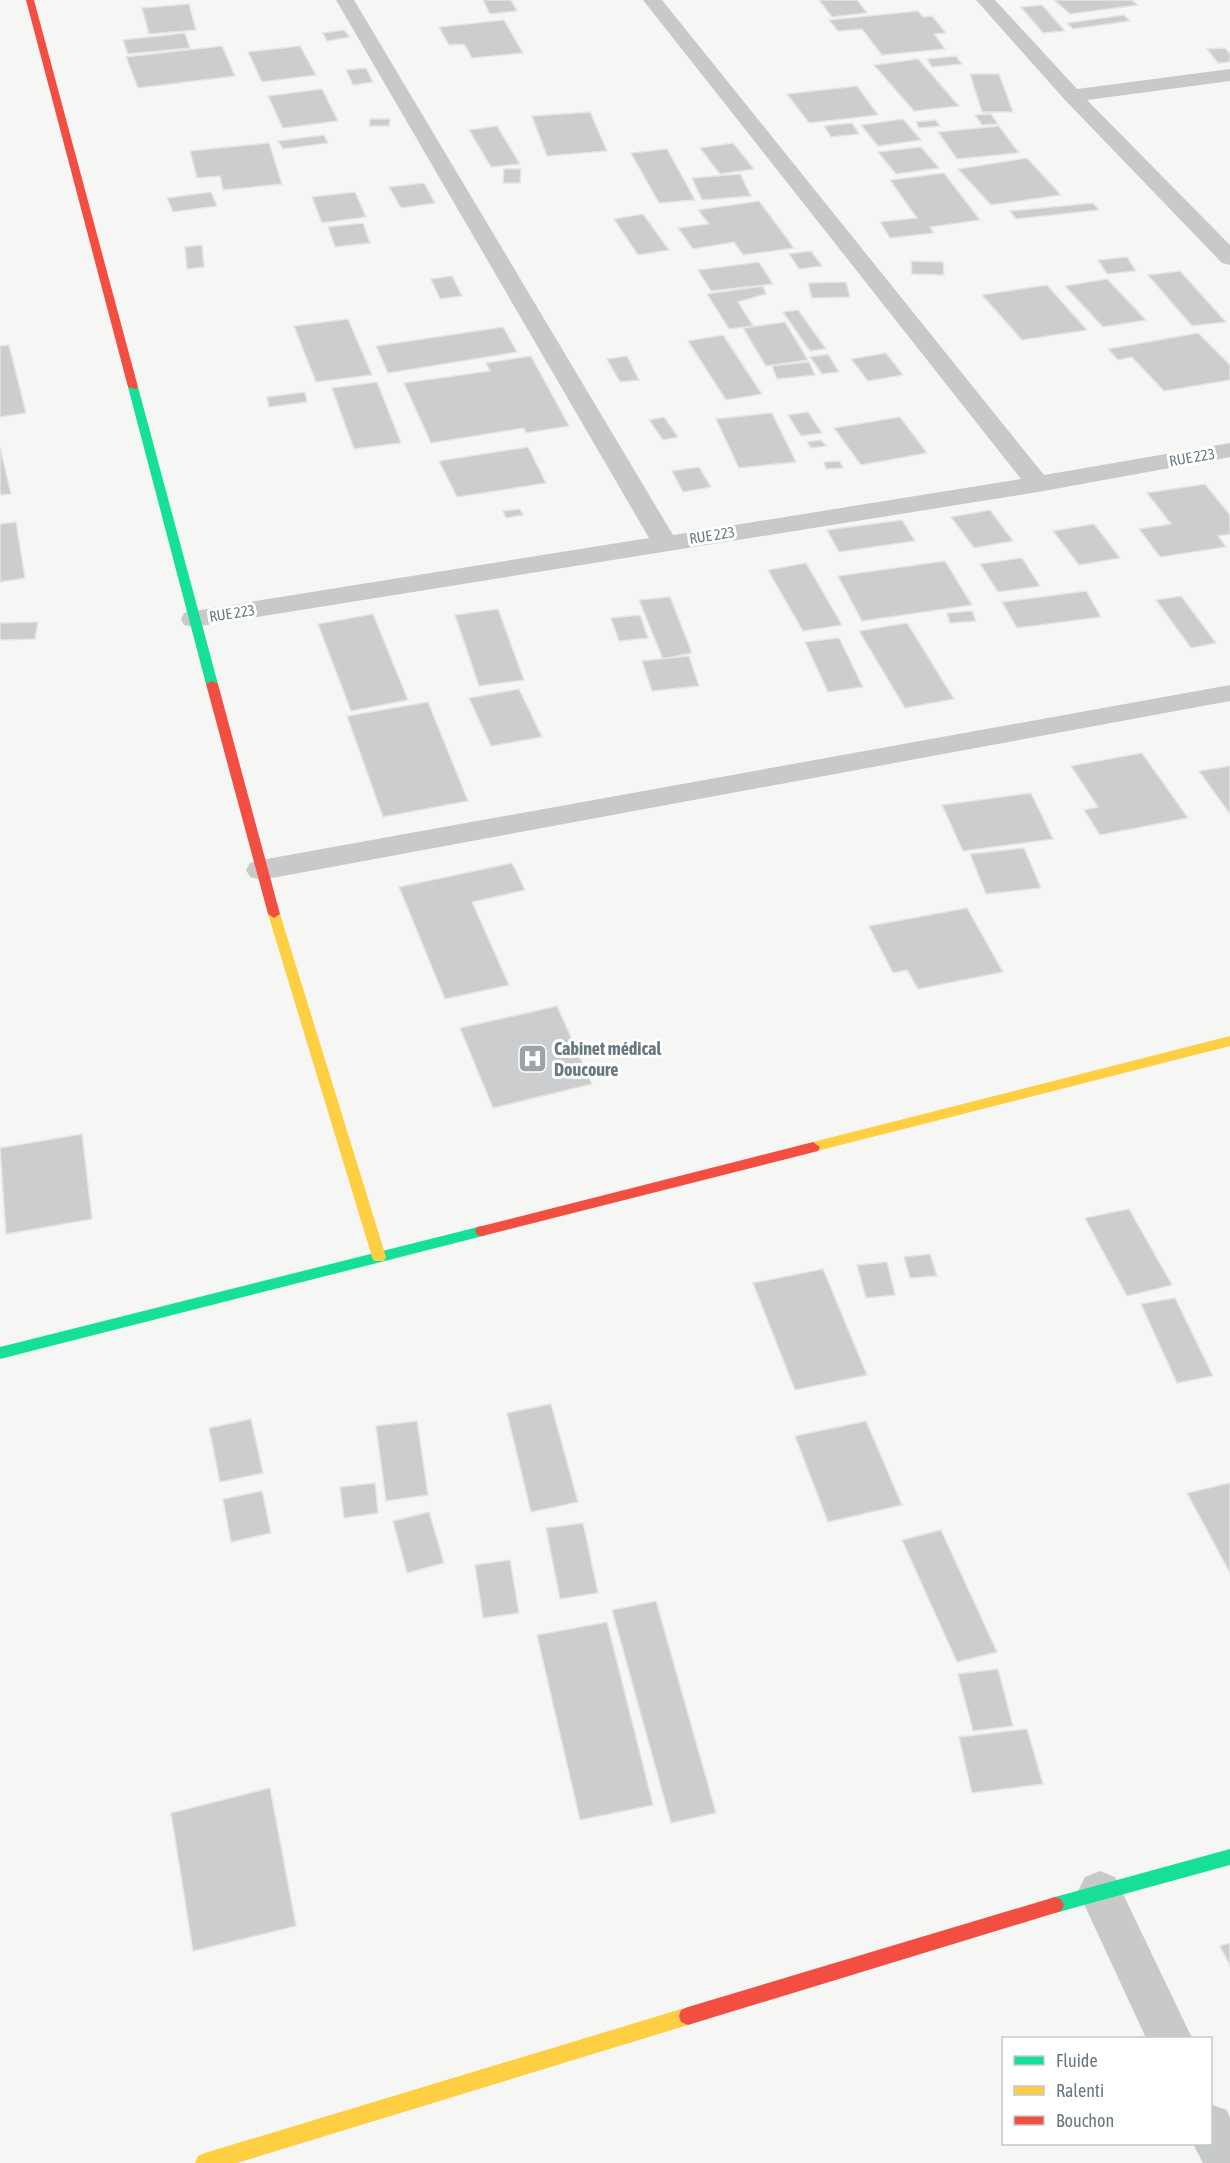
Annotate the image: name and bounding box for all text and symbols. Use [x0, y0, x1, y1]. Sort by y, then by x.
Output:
street label: RUE 223 [1168, 445, 1216, 469]
street label: RUE 223 [688, 523, 736, 547]
street label: RUE 223 [208, 601, 256, 625]
place label: Cabinet médical Doucoure [554, 1038, 661, 1080]
hospital icon: Cabinet médical Doucoure [517, 1042, 549, 1074]
legend [1002, 2037, 1212, 2145]
text: Fluide [1056, 2050, 1098, 2071]
text: Ralenti [1056, 2080, 1104, 2101]
text: Bouchon [1056, 2110, 1114, 2131]

